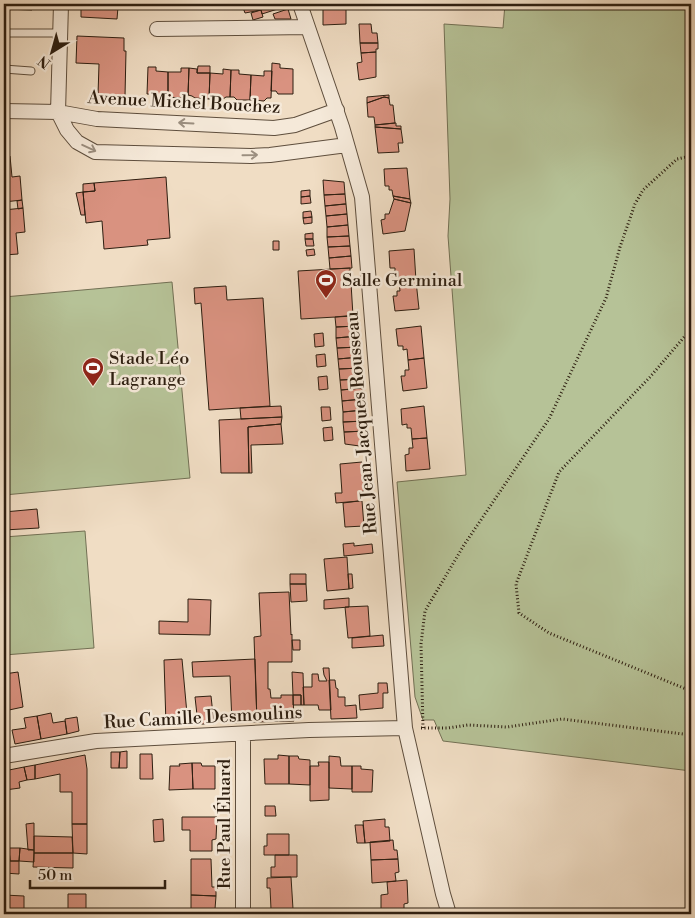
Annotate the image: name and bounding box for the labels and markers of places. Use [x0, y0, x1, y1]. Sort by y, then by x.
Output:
sports icon: Salle Germinal [314, 268, 338, 299]
place label: Salle Germinal [342, 269, 463, 292]
place label: Stade Léo Lagrange [109, 347, 189, 391]
sports icon: Stade Léo Lagrange [81, 356, 105, 387]

